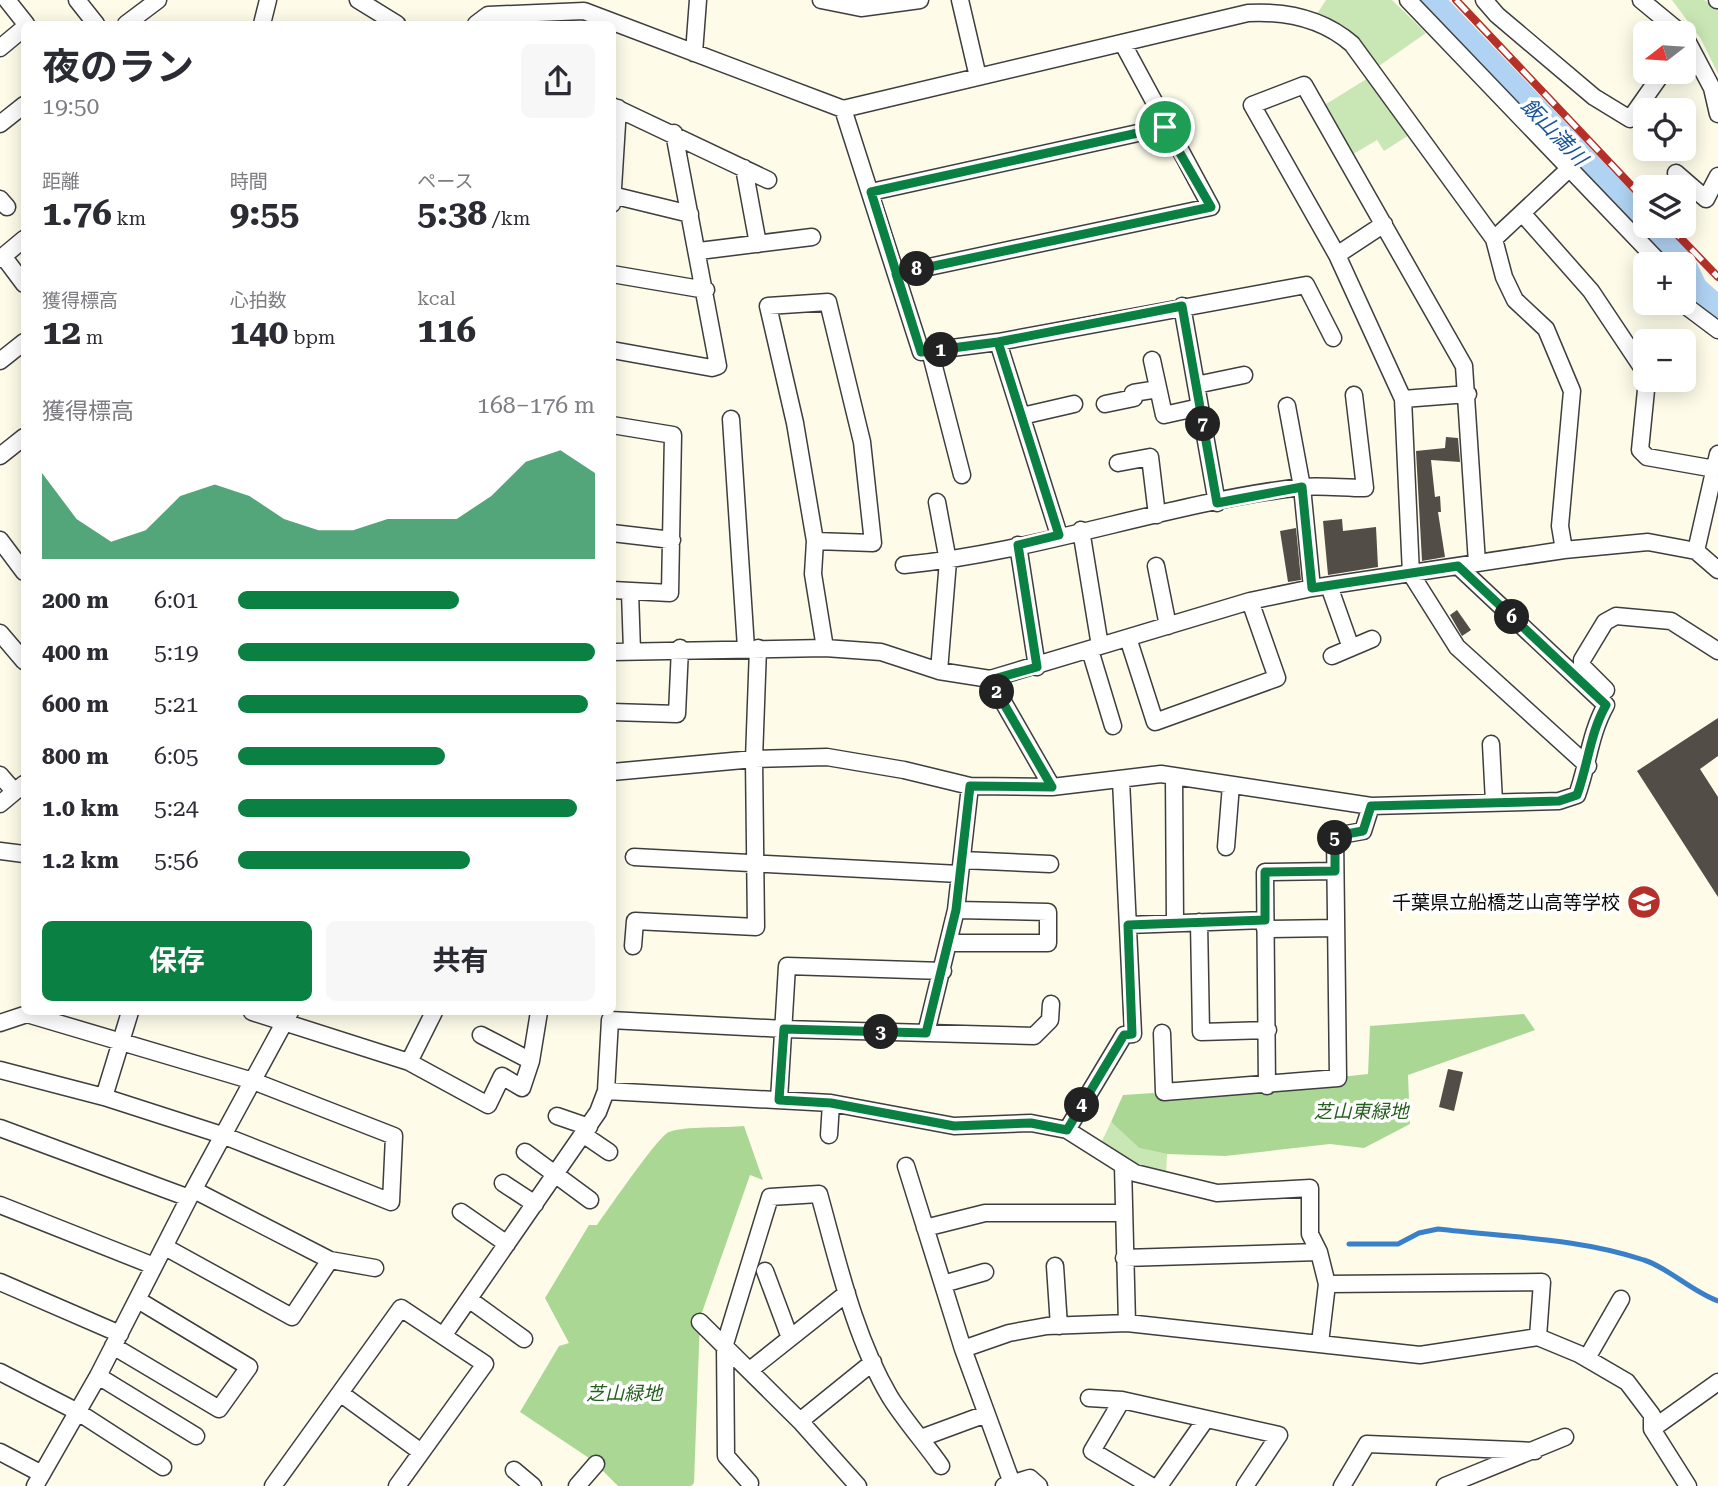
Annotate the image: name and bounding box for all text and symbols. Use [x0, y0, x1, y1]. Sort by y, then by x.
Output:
north arrow [1633, 21, 1696, 84]
map controls [1633, 21, 1696, 392]
button: share [521, 44, 595, 118]
text: 夜のラン [42, 45, 194, 89]
text: 19:50 [42, 93, 99, 120]
water label: 飯山満川 [1516, 93, 1593, 172]
pin [1135, 97, 1195, 157]
button: locate [1633, 98, 1696, 161]
icon: arrive [1146, 108, 1184, 146]
text: 距離 [42, 170, 80, 193]
text: 時間 [230, 170, 268, 193]
text: ペース [417, 170, 473, 193]
button: layers [1633, 175, 1696, 238]
text: 1.76 [42, 193, 112, 234]
text: 9:55 [230, 193, 299, 234]
text: 5:38 [417, 193, 487, 234]
text: km [112, 207, 146, 230]
text: /km [487, 207, 530, 230]
pin: 8 [900, 252, 934, 286]
button: + [1633, 252, 1696, 315]
text: 8 [911, 257, 922, 280]
text: kcal [417, 287, 456, 310]
text: 獲得標高 [42, 289, 118, 312]
text: 心拍数 [230, 289, 287, 312]
text: 116 [417, 310, 476, 351]
text: 12 [42, 312, 81, 353]
text: 140 [230, 312, 288, 353]
text: m [81, 326, 103, 349]
text: bpm [288, 326, 335, 349]
button: − [1633, 329, 1696, 392]
pin: 1 [923, 332, 958, 368]
text: 1 [935, 338, 946, 361]
text: 168–176 m [477, 392, 595, 419]
text: 獲得標高 [42, 398, 134, 425]
pin: 7 [1186, 406, 1220, 442]
text: 7 [1197, 412, 1208, 435]
text: 200 m [42, 587, 109, 614]
text: 6:01 [154, 587, 199, 614]
pin: 6 [1494, 600, 1530, 634]
text: 6 [1506, 605, 1517, 628]
text: 400 m [42, 639, 109, 666]
text: 5:19 [154, 639, 199, 666]
pin: 2 [979, 674, 1014, 710]
text: 2 [991, 680, 1002, 703]
text: 600 m [42, 691, 109, 718]
text: 5:21 [154, 691, 199, 718]
text: 800 m [42, 743, 109, 770]
text: 6:05 [154, 743, 199, 770]
text: 1.0 km [42, 795, 119, 822]
text: 5:24 [154, 795, 199, 822]
pin: 5 [1318, 820, 1352, 856]
text: 5 [1329, 826, 1340, 849]
text: 1.2 km [42, 847, 119, 874]
text: 5:56 [154, 847, 199, 874]
school or university icon: 千葉県立船橋芝山高等学校 [1625, 883, 1663, 921]
place label: 千葉県立船橋芝山高等学校 [1392, 891, 1620, 914]
button: 保存 [42, 921, 312, 1001]
button: 共有 [326, 921, 595, 1001]
pin: 3 [864, 1014, 898, 1050]
text: 3 [875, 1020, 886, 1043]
pin: 4 [1064, 1088, 1100, 1122]
text: 4 [1076, 1093, 1087, 1116]
park label: 芝山東緑地 [1313, 1100, 1410, 1123]
park label: 芝山緑地 [586, 1382, 664, 1405]

